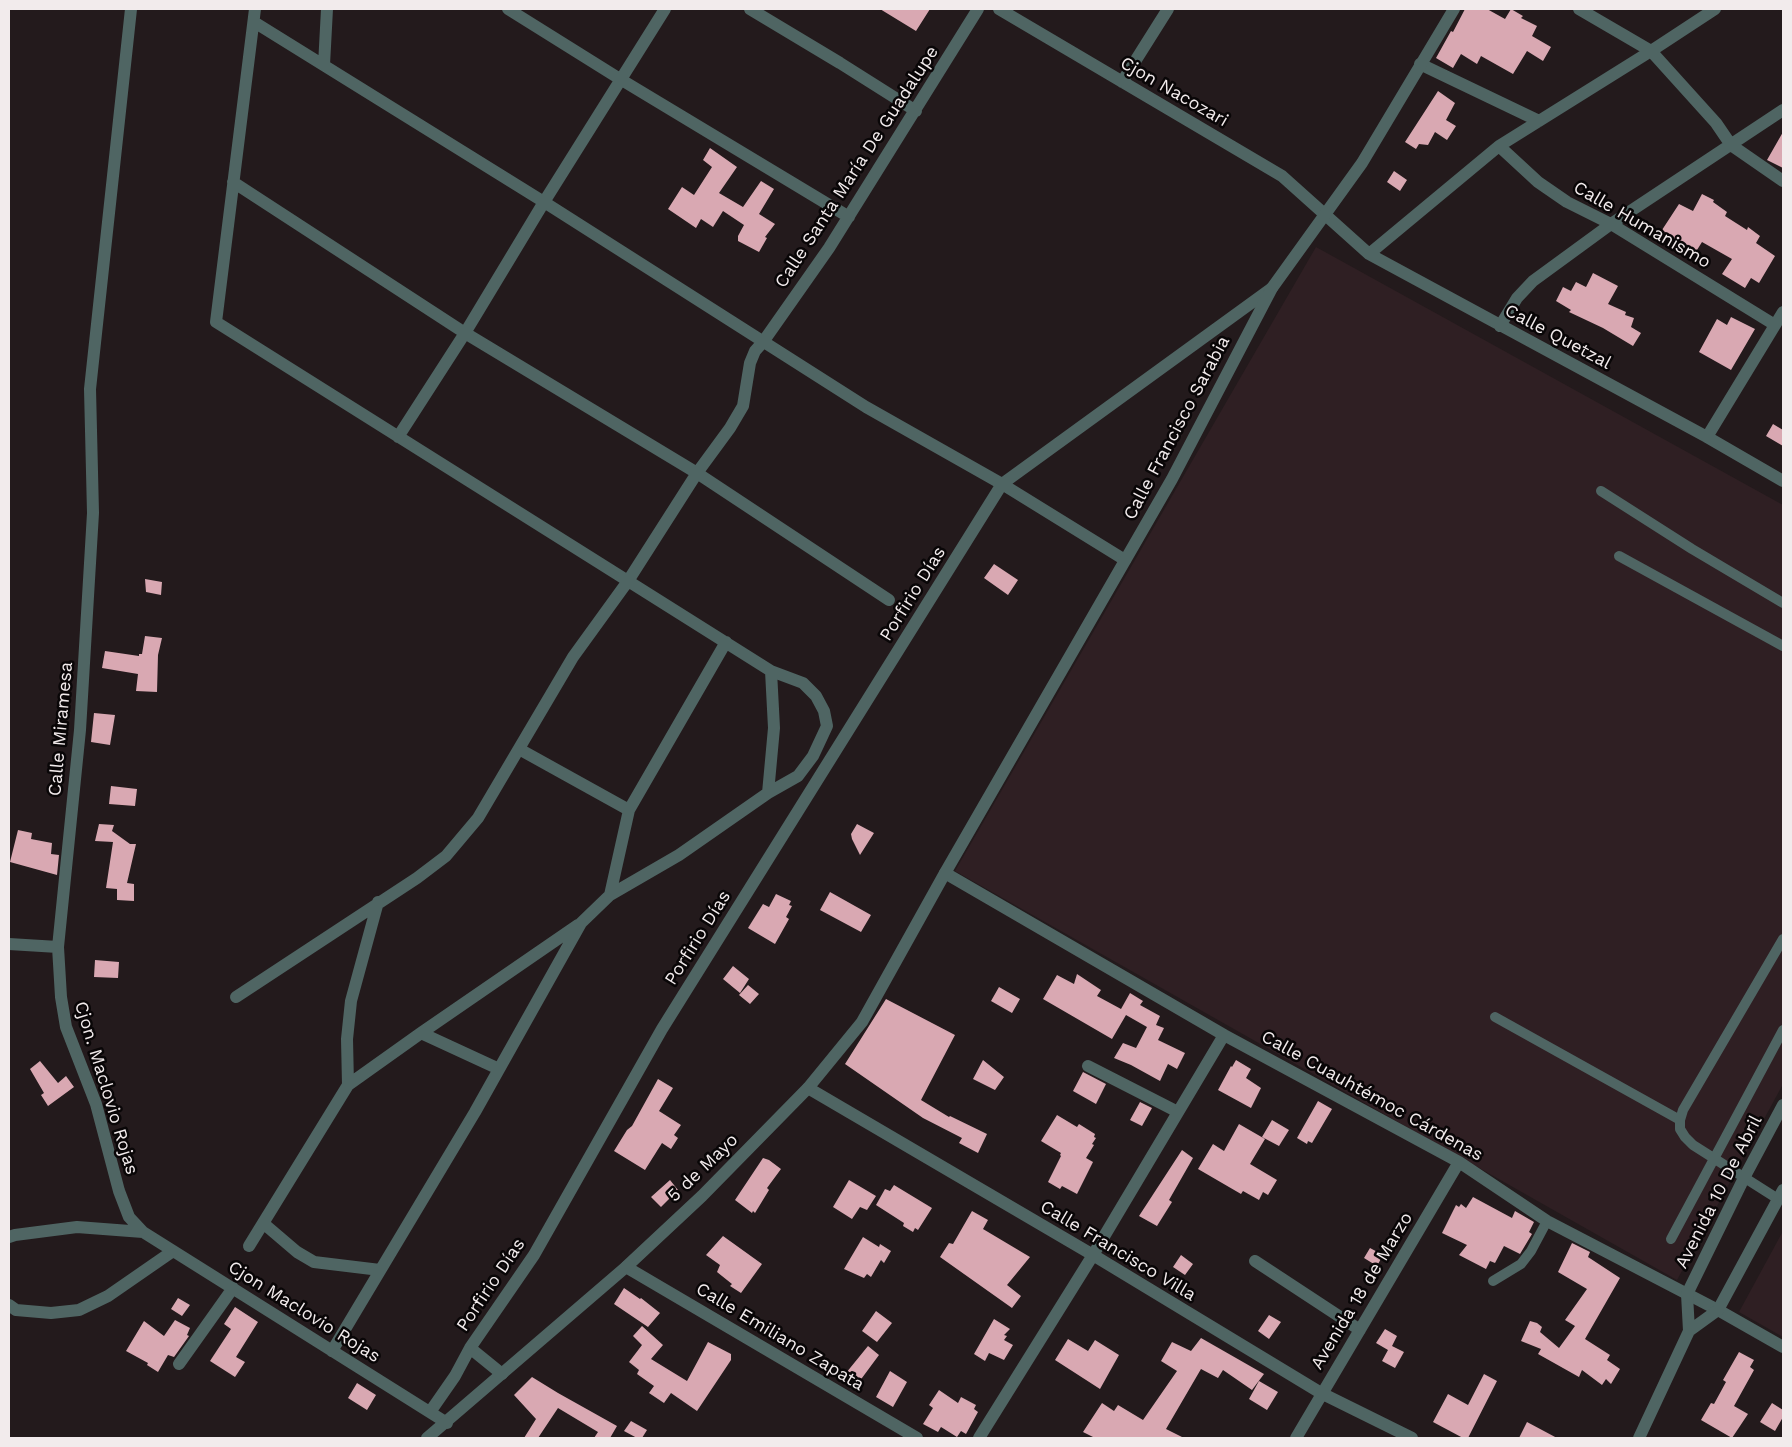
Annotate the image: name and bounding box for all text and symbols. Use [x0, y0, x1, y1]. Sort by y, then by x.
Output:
street label: Calle Santa María De Guadalupe [771, 42, 943, 292]
street label: Cjon Nacozari [1116, 52, 1232, 132]
street label: Calle Humanismo [1569, 177, 1715, 273]
street label: Calle Quetzal [1501, 300, 1615, 374]
street label: Calle Francisco Sarabia [1119, 332, 1235, 524]
street label: Porfirio Días [875, 543, 951, 645]
street label: Calle Miramesa [44, 661, 78, 797]
street label: Porfirio Días [660, 887, 736, 989]
street label: Cjon. Maclovio Rojas [69, 999, 143, 1177]
street label: Calle Cuauhtémoc Cárdenas [1257, 1026, 1487, 1166]
street label: Avenida 10 De Abril [1671, 1112, 1767, 1272]
street label: 5 de Mayo [663, 1129, 743, 1207]
street label: Calle Francisco Villa [1036, 1196, 1200, 1306]
street label: Avenida 18 de Marzo [1306, 1208, 1418, 1374]
street label: Porfirio Días [452, 1235, 530, 1335]
street label: Cjon Maclovio Rojas [224, 1256, 384, 1368]
street label: Calle Emiliano Zapata [692, 1278, 868, 1396]

